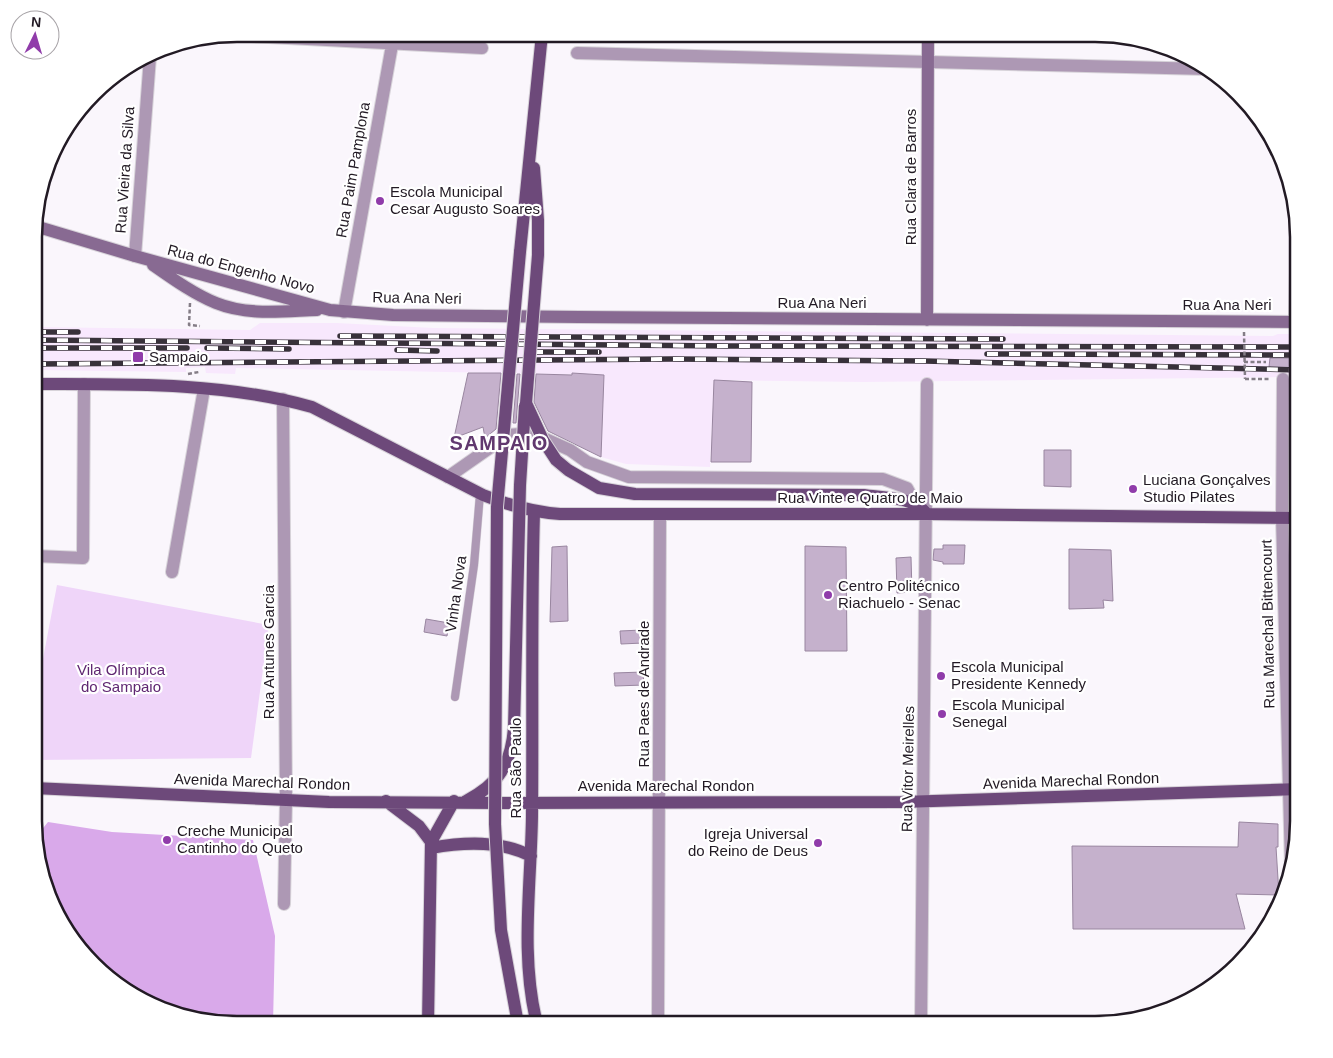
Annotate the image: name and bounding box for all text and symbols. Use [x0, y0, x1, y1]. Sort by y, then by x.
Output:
north arrow [10, 10, 60, 60]
text: N [30, 14, 42, 30]
street label: Rua Paim Pamplona [332, 100, 373, 239]
street label: Rua Vieira da Silva [112, 105, 137, 234]
street label: Rua Clara de Barros [902, 109, 919, 245]
place label: Escola Municipal Cesar Augusto Soares [390, 183, 540, 217]
marker: Escola Municipal Cesar Augusto Soares [374, 195, 386, 207]
street label: Rua do Engenho Novo [166, 241, 317, 296]
street label: Rua Ana Neri [372, 288, 462, 307]
street label: Rua Ana Neri [777, 294, 867, 311]
street label: Rua Ana Neri [1182, 296, 1272, 313]
place label: Sampaio [149, 348, 208, 365]
marker: Sampaio [131, 350, 145, 364]
district label: SAMPAIO [450, 432, 548, 454]
place label: Luciana Gonçalves Studio Pilates [1143, 471, 1271, 505]
marker: Luciana Gonçalves Studio Pilates [1127, 483, 1139, 495]
street label: Rua Vinte e Quatro de Maio [777, 489, 963, 506]
street label: Rua Marechal Bittencourt [1258, 538, 1277, 709]
street label: Vinha Nova [442, 554, 469, 633]
place label: Centro Politécnico Riachuelo - Senac [838, 577, 961, 611]
street label: Rua Antunes Garcia [260, 584, 277, 719]
marker: Centro Politécnico Riachuelo - Senac [822, 589, 834, 601]
street label: Rua Paes de Andrade [635, 621, 652, 767]
place label: Escola Municipal Presidente Kennedy [951, 658, 1087, 692]
park label: Vila Olímpica do Sampaio [77, 661, 166, 695]
marker: Escola Municipal Presidente Kennedy [935, 670, 947, 682]
place label: Escola Municipal Senegal [952, 696, 1065, 730]
street label: Rua Vitor Meirelles [898, 706, 917, 832]
marker: Escola Municipal Senegal [936, 708, 948, 720]
street label: Rua São Paulo [507, 718, 524, 818]
street label: Avenida Marechal Rondon [982, 769, 1159, 792]
street label: Avenida Marechal Rondon [174, 770, 351, 793]
street label: Avenida Marechal Rondon [578, 777, 754, 794]
place label: Creche Municipal Cantinho do Queto [177, 822, 303, 856]
place label: Igreja Universal do Reino de Deus [688, 825, 808, 859]
marker: Creche Municipal Cantinho do Queto [161, 834, 173, 846]
marker: Igreja Universal do Reino de Deus [812, 837, 824, 849]

